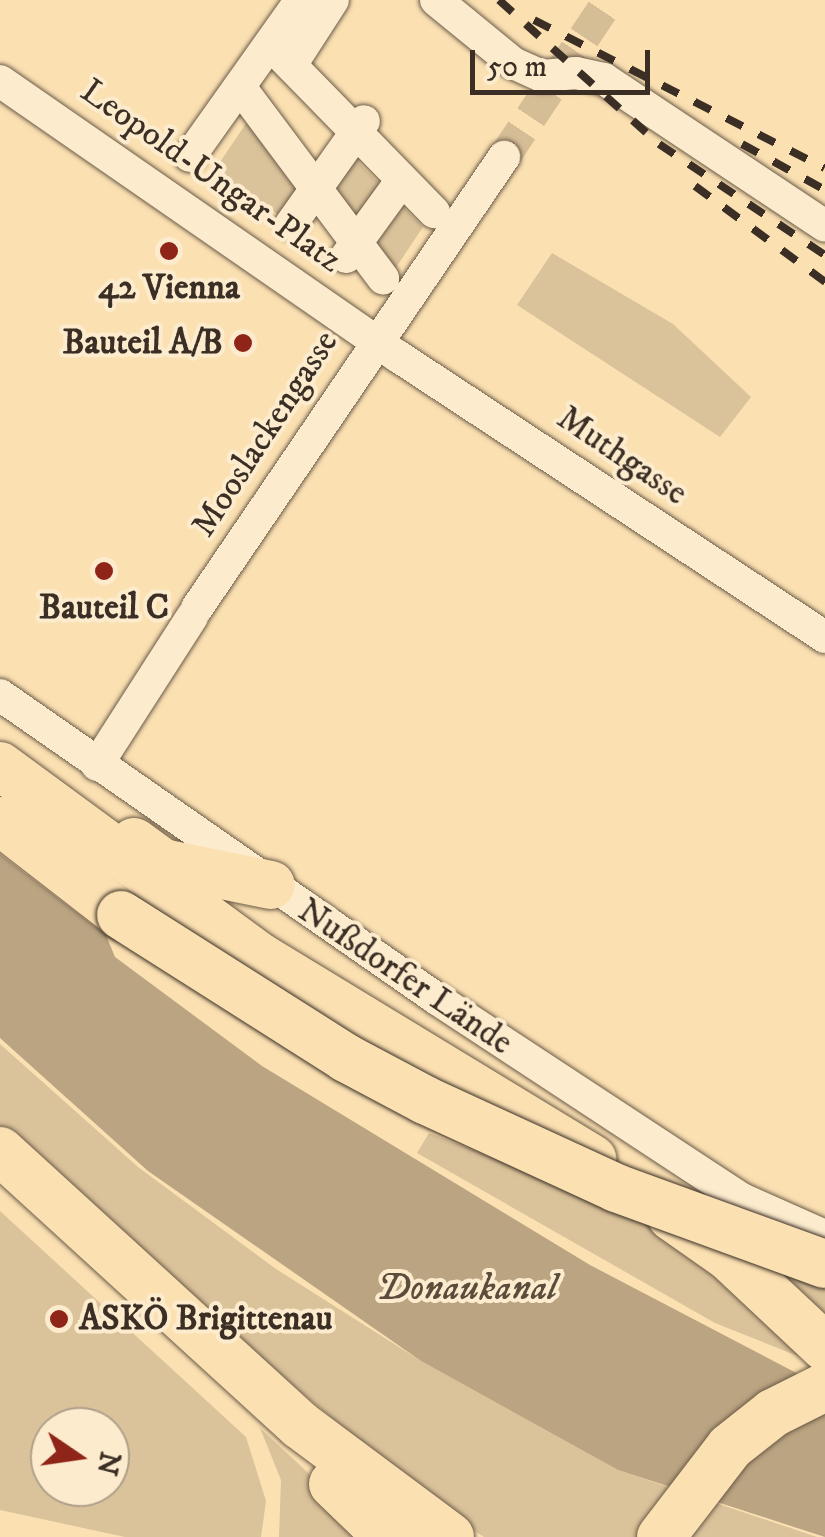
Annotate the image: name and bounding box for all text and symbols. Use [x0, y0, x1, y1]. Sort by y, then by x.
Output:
scale bar [475, 30, 655, 92]
text: 50 m [487, 49, 547, 86]
street label: Leopold-Ungar-Platz [72, 70, 350, 282]
marker: 42 Vienna [158, 240, 180, 262]
place label: 42 Vienna [98, 267, 240, 309]
place label: Bauteil A/B [62, 322, 223, 364]
street label: Mooslackengasse [183, 323, 347, 545]
marker: Bauteil A/B [232, 332, 254, 354]
street label: Muthgasse [549, 397, 695, 515]
marker: Bauteil C [93, 560, 115, 582]
place label: Bauteil C [39, 587, 169, 629]
street label: Nußdorfer Lände [290, 890, 520, 1064]
water label: Donaukanal [377, 1266, 557, 1312]
place label: ASKÖ Brigittenau [79, 1298, 333, 1340]
marker: ASKÖ Brigittenau [48, 1308, 70, 1330]
north arrow [30, 1407, 130, 1507]
text: N [88, 1448, 127, 1479]

